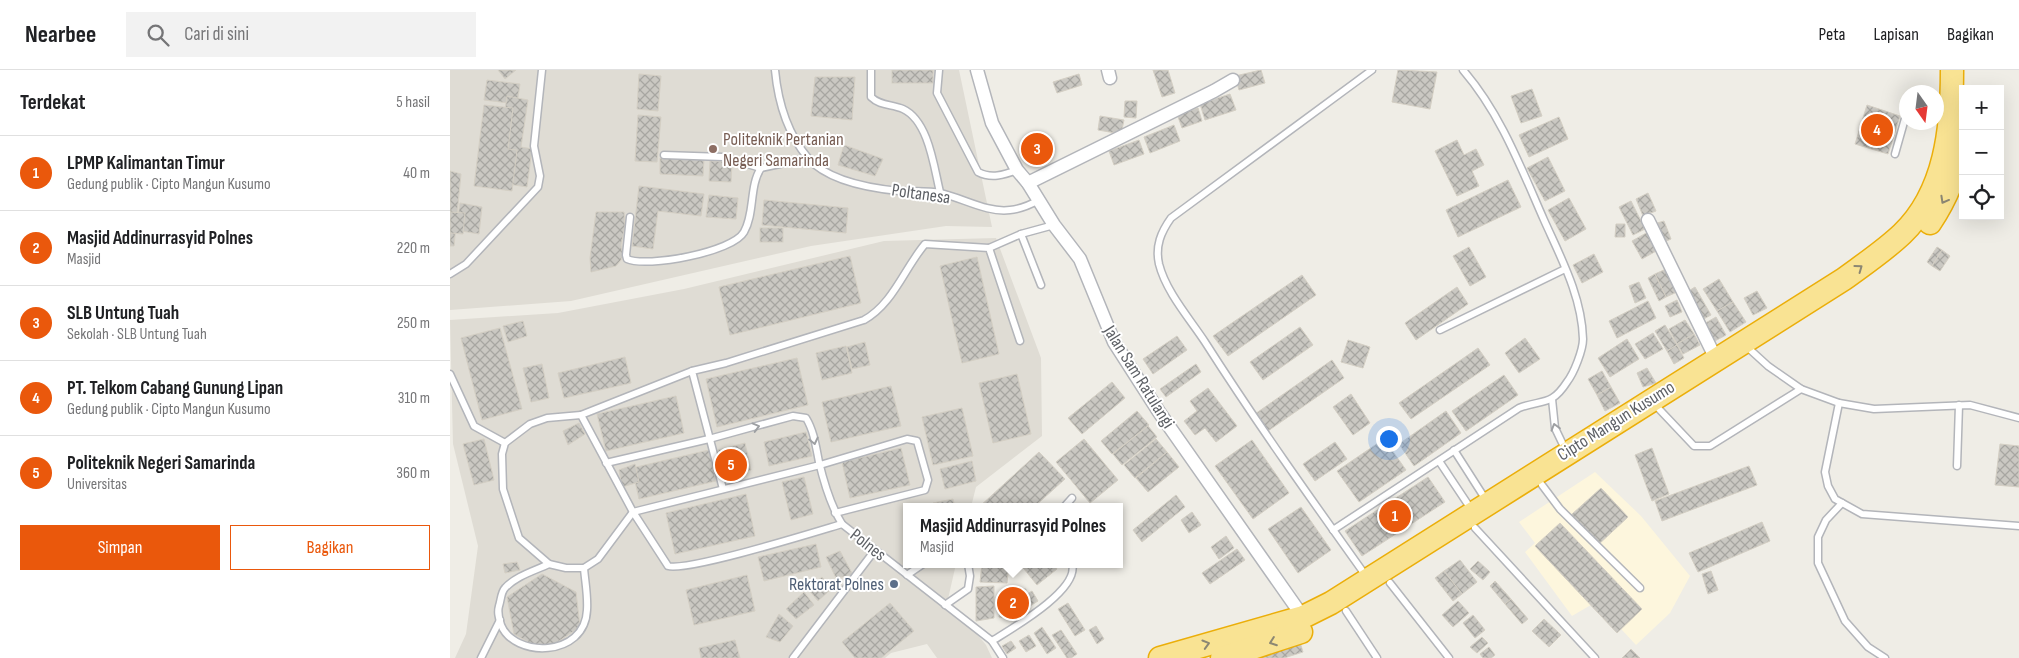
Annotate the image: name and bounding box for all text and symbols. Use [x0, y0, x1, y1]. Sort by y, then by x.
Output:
search box [126, 12, 476, 57]
text: Nearbee [25, 20, 96, 49]
icon: search [144, 21, 172, 49]
text: Cari di sini [184, 23, 249, 46]
text: Peta [1818, 24, 1846, 45]
text: Lapisan [1874, 24, 1919, 45]
text: Bagikan [1947, 24, 1994, 45]
north arrow [1899, 85, 1944, 130]
map controls [1959, 85, 2004, 220]
button: + [1959, 85, 2004, 130]
text: Terdekat [20, 90, 86, 115]
text: 5 hasil [396, 93, 430, 112]
pin: 4 [1861, 111, 1893, 149]
place label: Politeknik Pertanian Negeri Samarinda [723, 129, 844, 171]
pin: 3 [1021, 130, 1053, 168]
button: − [1959, 130, 2004, 175]
marker: Politeknik Pertanian Negeri Samarinda [707, 143, 719, 155]
text: LPMP Kalimantan Timur [67, 152, 225, 175]
text: 1 [33, 164, 39, 183]
text: 40 m [403, 164, 430, 183]
text: Gedung publik · Cipto Mangun Kusumo [67, 175, 271, 194]
button: locate [1959, 175, 2004, 220]
street label: Poltanesa [890, 179, 952, 209]
one-way arrow [1941, 194, 1951, 203]
text: Masjid Addinurrasyid Polnes [67, 227, 253, 250]
text: 2 [32, 239, 40, 258]
text: 220 m [397, 239, 430, 258]
text: Masjid [67, 250, 101, 269]
one-way arrow [1853, 265, 1863, 274]
text: SLB Untung Tuah [67, 302, 179, 325]
text: 3 [32, 314, 40, 333]
text: 250 m [397, 314, 430, 333]
street label: Jalan Sam Ratulangi [1099, 321, 1179, 432]
text: Sekolah · SLB Untung Tuah [67, 325, 207, 344]
text: PT. Telkom Cabang Gunung Lipan [67, 377, 283, 400]
street label: Cipto Mangun Kusumo [1554, 377, 1678, 465]
text: 4 [32, 389, 40, 408]
text: 310 m [398, 389, 430, 408]
text: Gedung publik · Cipto Mangun Kusumo [67, 400, 271, 419]
one-way arrow [752, 422, 760, 432]
one-way arrow [1551, 423, 1561, 431]
your location [1376, 426, 1402, 452]
one-way arrow [808, 436, 819, 445]
pin: 5 [715, 446, 747, 484]
text: Politeknik Negeri Samarinda [67, 452, 255, 475]
text: 5 [32, 464, 40, 483]
text: 360 m [396, 464, 430, 483]
text: Universitas [67, 475, 127, 494]
pin: 1 [1379, 497, 1411, 535]
popup [903, 503, 1123, 568]
text: Masjid Addinurrasyid Polnes [920, 515, 1106, 538]
street label: Polnes [846, 524, 890, 566]
button: Simpan [20, 525, 220, 570]
button: Bagikan [230, 525, 430, 570]
text: Masjid [920, 538, 954, 557]
place label: Rektorat Polnes [789, 574, 884, 595]
marker: Rektorat Polnes [888, 578, 900, 590]
pin: 2 [997, 584, 1029, 622]
one-way arrow [1269, 636, 1278, 646]
one-way arrow [1202, 640, 1210, 650]

